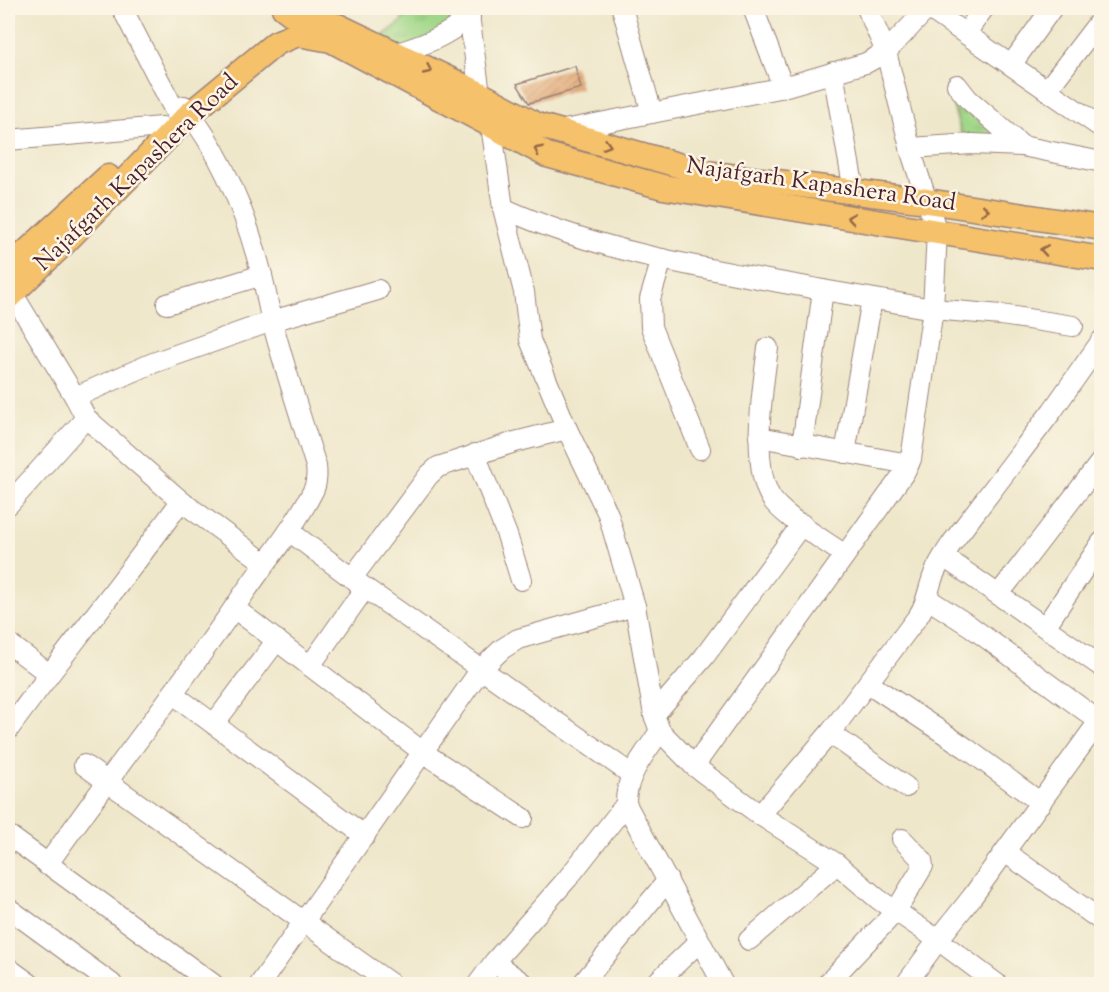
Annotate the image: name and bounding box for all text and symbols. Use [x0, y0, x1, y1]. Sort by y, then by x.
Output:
one-way arrow [421, 62, 432, 74]
street label: Najafgarh Kapashera Road [27, 66, 247, 280]
one-way arrow [601, 138, 612, 150]
one-way arrow [534, 146, 545, 157]
street label: Najafgarh Kapashera Road [684, 149, 959, 221]
one-way arrow [980, 203, 989, 215]
one-way arrow [847, 212, 857, 225]
one-way arrow [1039, 244, 1048, 256]

